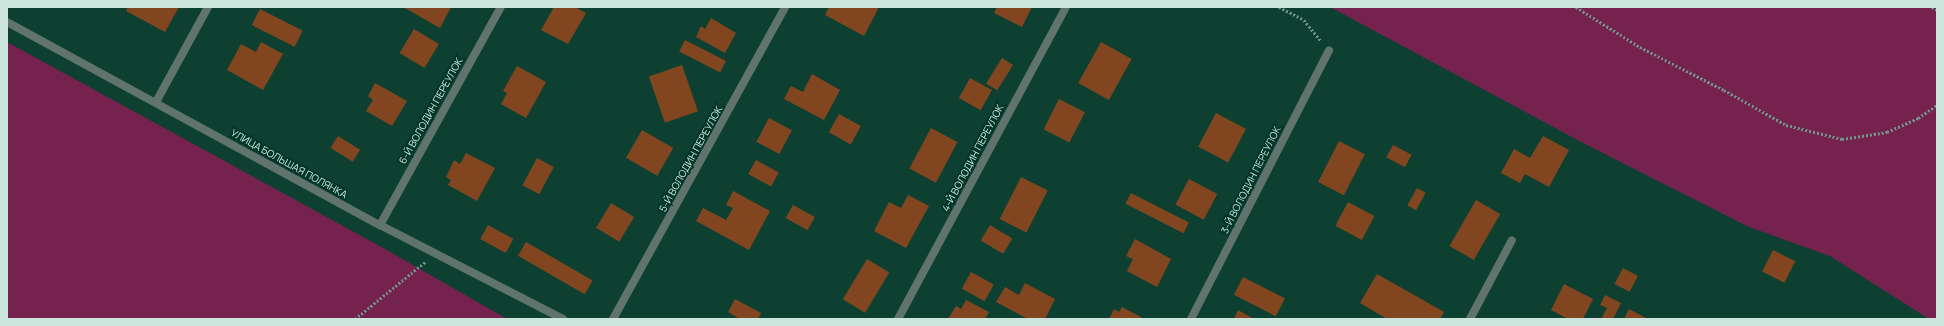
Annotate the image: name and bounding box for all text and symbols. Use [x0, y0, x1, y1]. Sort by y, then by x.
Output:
street label: 6-Й ВОЛОДИН ПЕРЕУЛОК [397, 56, 465, 166]
street label: 4-Й ВОЛОДИН ПЕРЕУЛОК [940, 103, 1006, 213]
street label: 5-Й ВОЛОДИН ПЕРЕУЛОК [657, 104, 725, 214]
street label: 3-Й ВОЛОДИН ПЕРЕУЛОК [1219, 124, 1283, 236]
street label: УЛИЦА БОЛЬШАЯ ПОЛЯНКА [229, 127, 349, 201]

